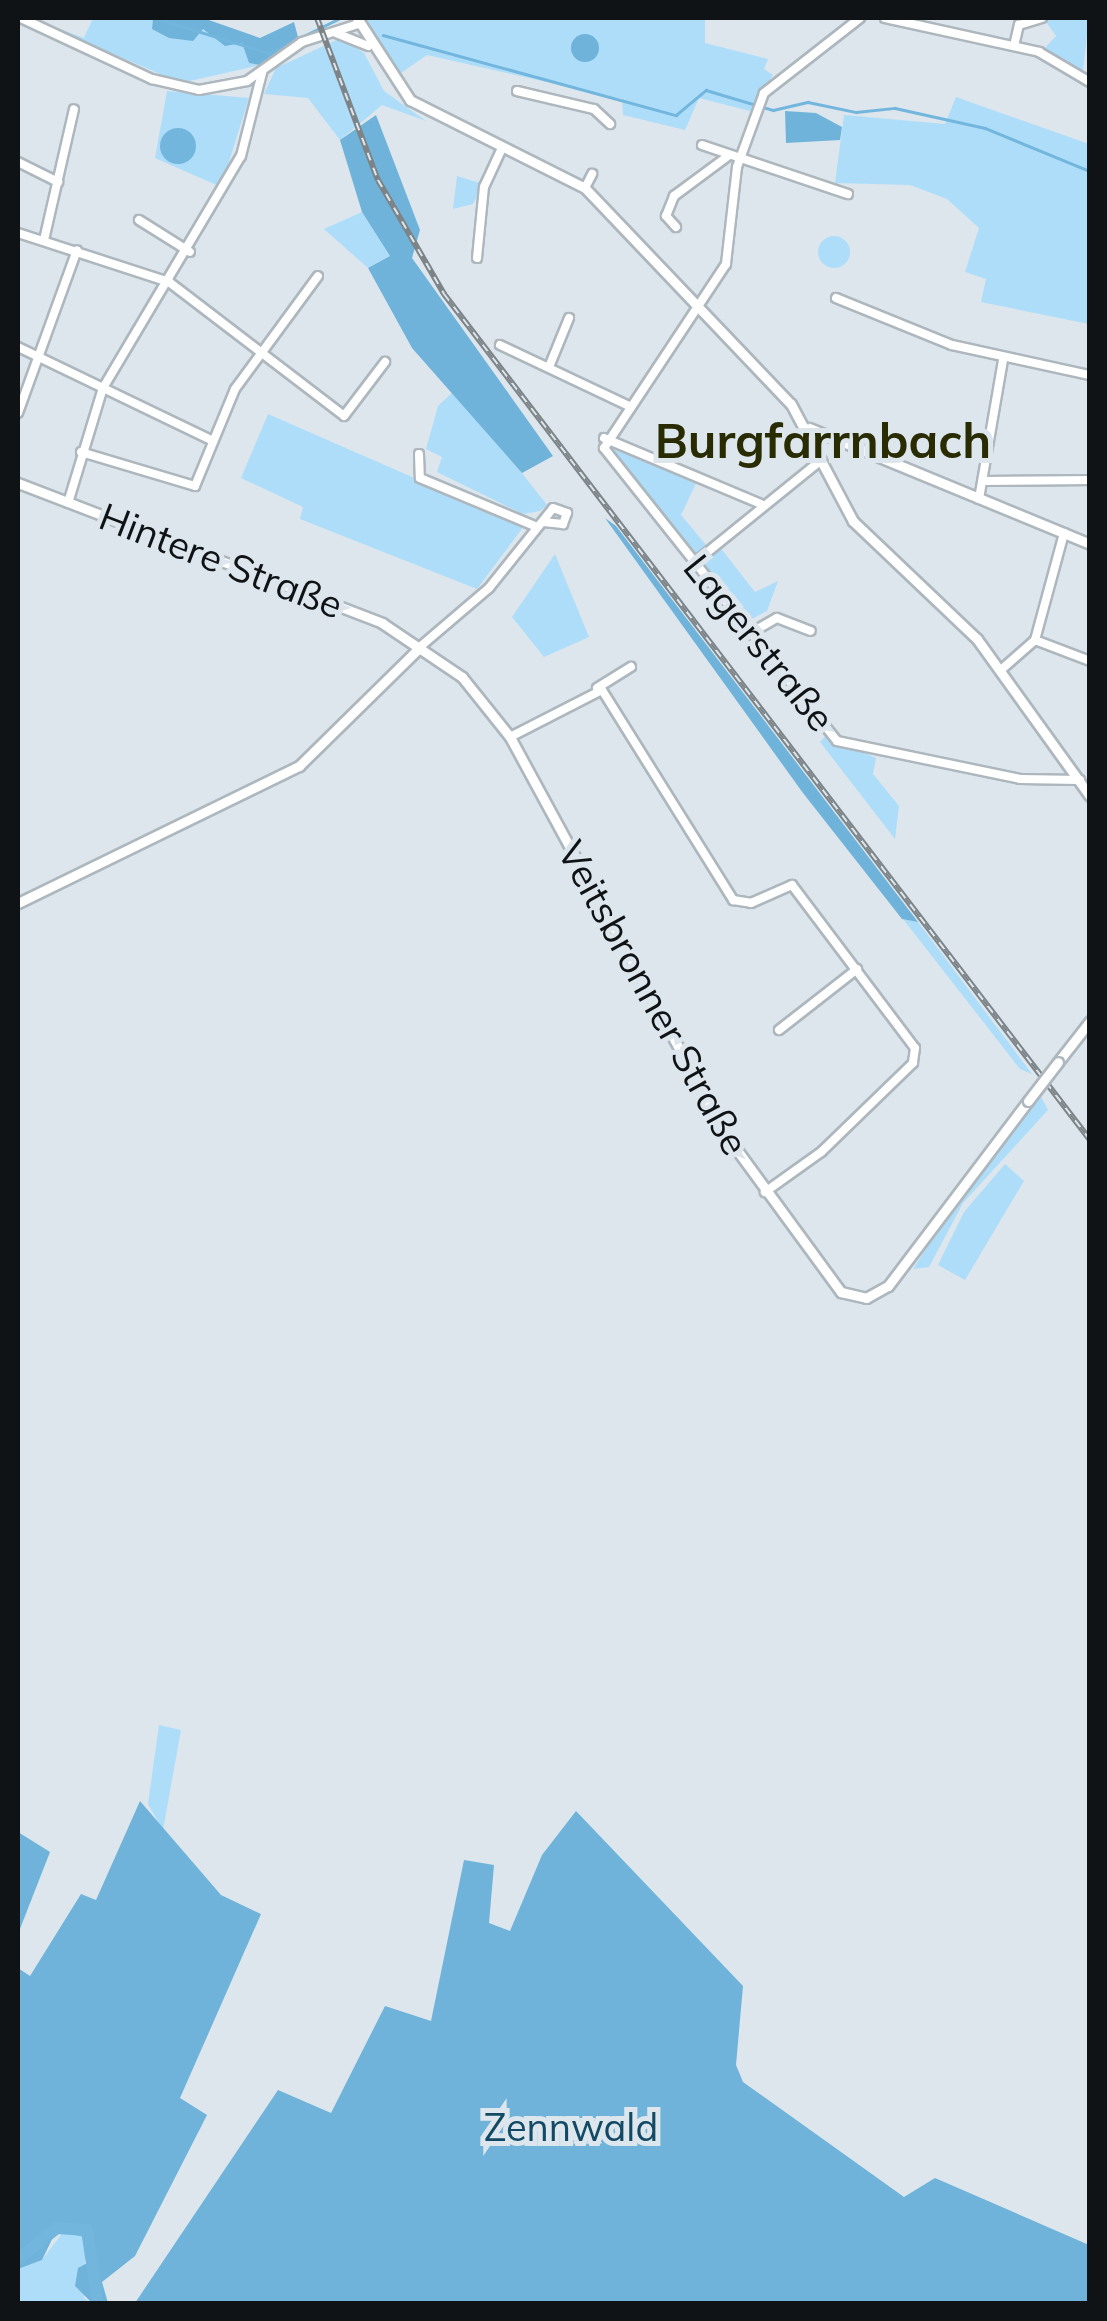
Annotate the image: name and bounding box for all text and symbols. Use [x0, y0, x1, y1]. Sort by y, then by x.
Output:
district label: Burgfarrnbach [655, 412, 991, 470]
street label: Hintere Straße [93, 494, 349, 628]
street label: Lagerstraße [674, 546, 844, 740]
street label: Veitsbronner Straße [548, 833, 758, 1163]
park label: Zennwald [484, 2105, 658, 2151]

